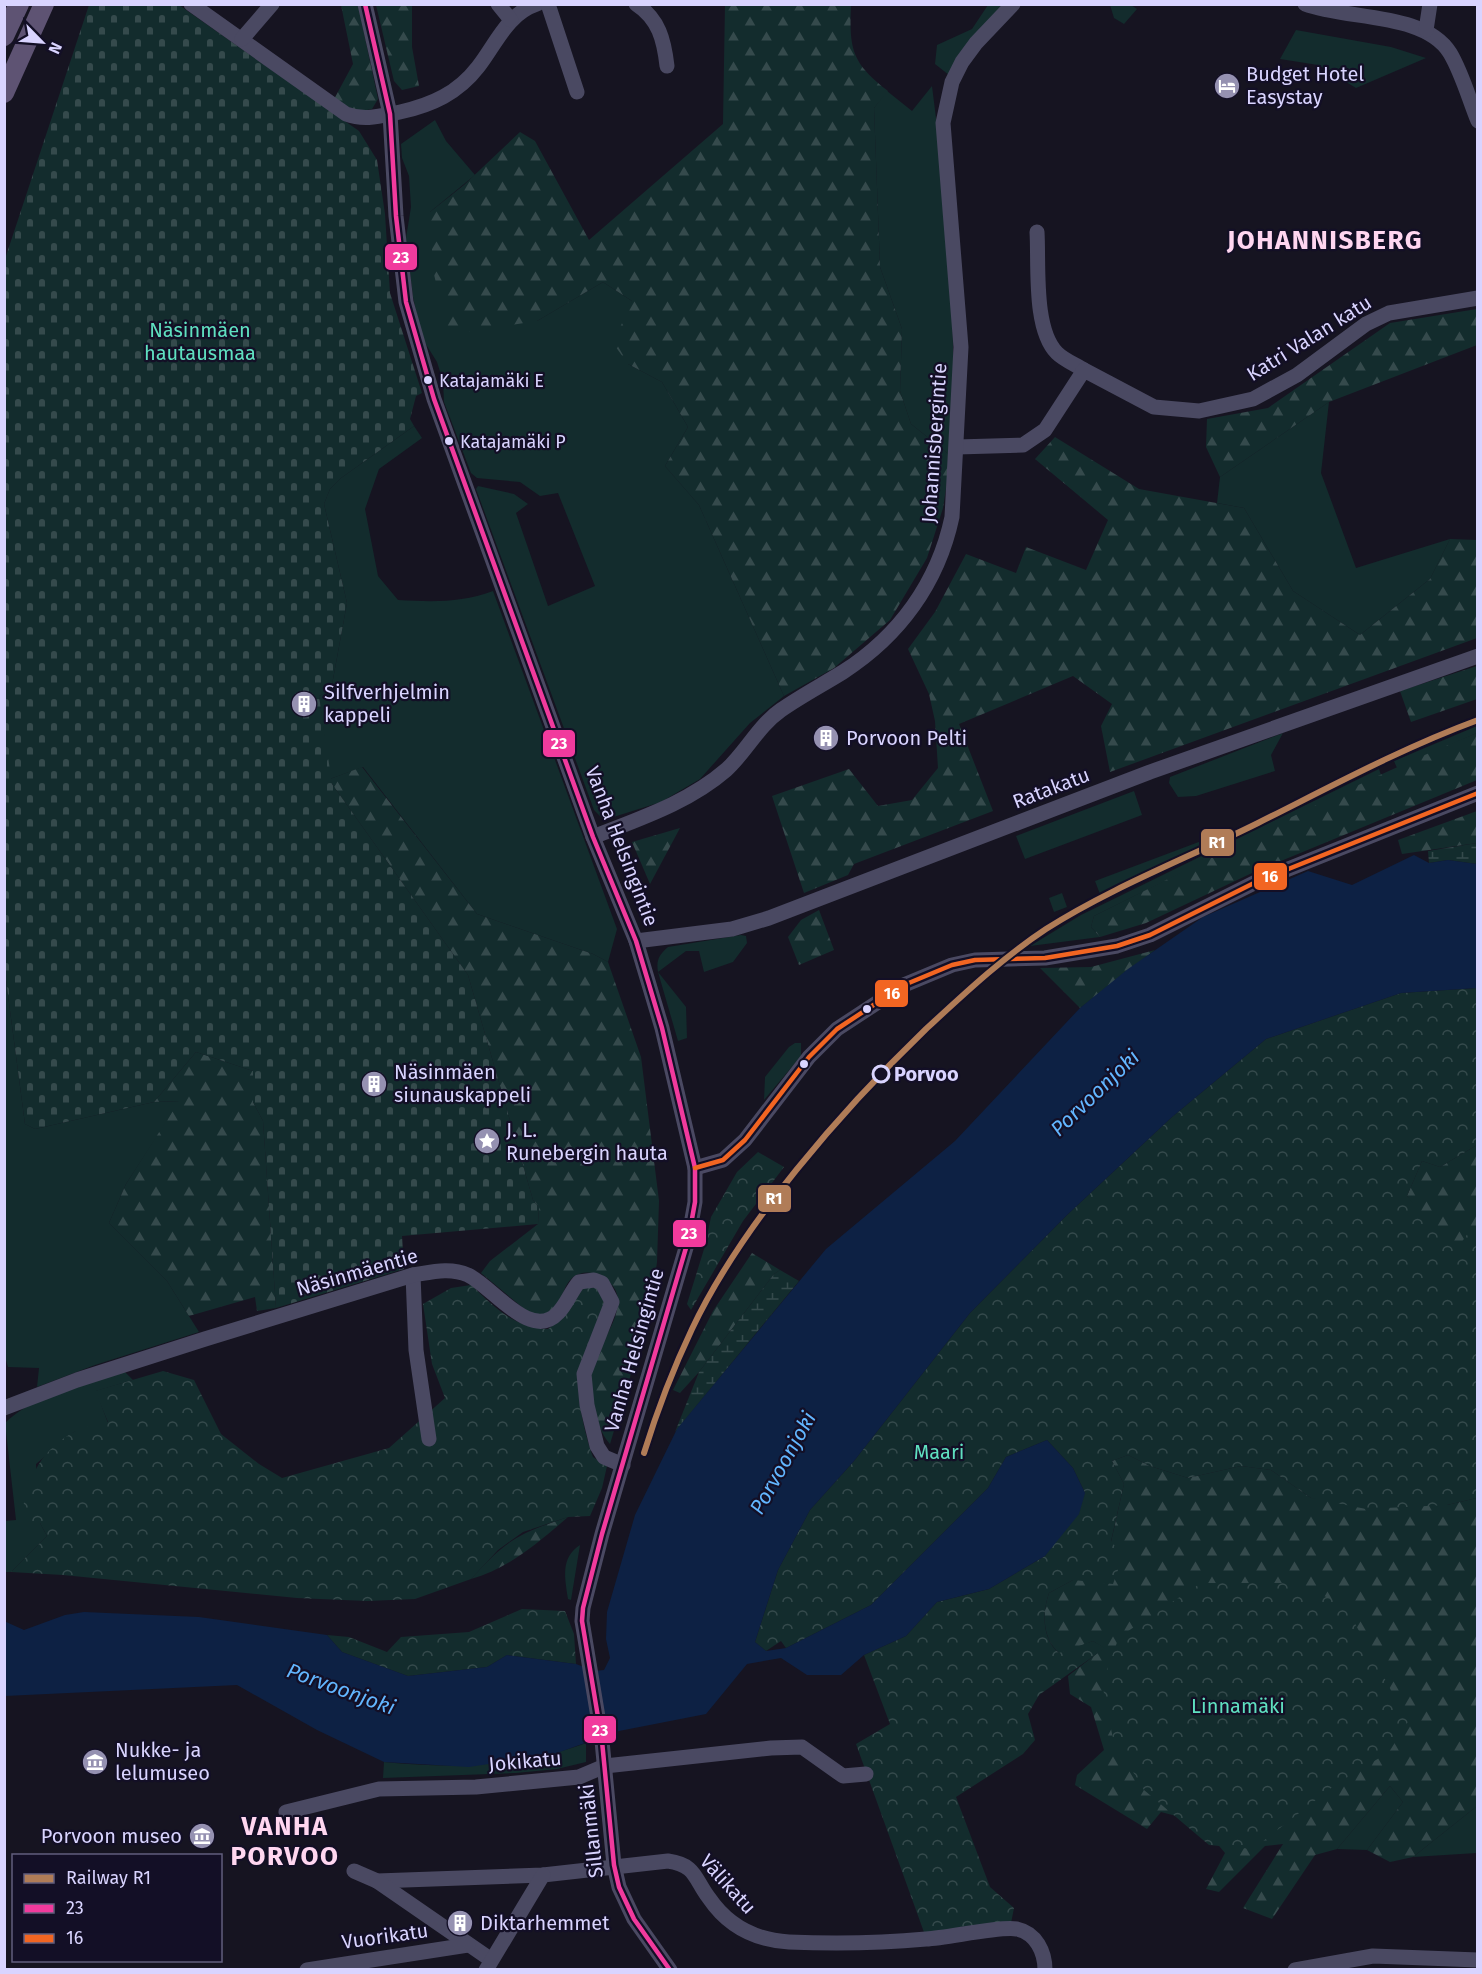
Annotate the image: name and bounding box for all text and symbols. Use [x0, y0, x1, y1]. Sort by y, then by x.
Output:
north arrow [12, 12, 72, 72]
text: N [44, 39, 66, 57]
place label: Budget Hotel Easystay [1246, 62, 1364, 109]
hotel icon: Budget Hotel Easystay [1212, 71, 1242, 101]
district label: JOHANNISBERG [1226, 225, 1423, 256]
line badge: 23 [384, 243, 418, 271]
text: 23 [393, 248, 409, 267]
street label: Katri Valan katu [1242, 290, 1376, 386]
park label: Näsinmäen hautausmaa [144, 318, 256, 365]
street label: Johannisbergintie [916, 362, 952, 524]
place label: Katajamäki E [439, 370, 544, 392]
marker: Katajamäki E [422, 374, 434, 386]
place label: Katajamäki P [460, 431, 566, 453]
marker: Katajamäki P [443, 435, 455, 447]
place label: Silfverhjelmin kappeli [324, 680, 450, 727]
building icon: Silfverhjelmin kappeli [289, 689, 319, 719]
building icon: Porvoon Pelti [811, 723, 841, 753]
place label: Porvoon Pelti [846, 726, 967, 750]
line badge: 23 [542, 729, 576, 758]
text: 23 [551, 734, 567, 753]
street label: Ratakatu [1009, 762, 1093, 814]
street label: Vanha Helsingintie [580, 763, 664, 929]
line badge: R1 [1200, 828, 1235, 857]
text: R1 [1208, 833, 1226, 852]
line badge: 16 [1253, 862, 1288, 891]
text: 16 [1262, 867, 1278, 886]
line badge: 16 [874, 979, 909, 1008]
text: 16 [884, 984, 900, 1003]
unlabelled marker [861, 1003, 873, 1015]
water label: Porvoonjoki [1045, 1044, 1145, 1142]
unlabelled marker [798, 1058, 810, 1070]
place label: Näsinmäen siunauskappeli [394, 1060, 531, 1107]
place label: Porvoo [894, 1062, 959, 1086]
marker: Porvoo [872, 1065, 890, 1083]
building icon: Näsinmäen siunauskappeli [359, 1069, 389, 1099]
place label: J. L. Runebergin hauta [506, 1118, 668, 1165]
place icon: J. L. Runebergin hauta [472, 1126, 502, 1156]
line badge: R1 [757, 1184, 792, 1213]
text: R1 [765, 1189, 783, 1208]
line badge: 23 [672, 1219, 707, 1248]
text: 23 [681, 1224, 697, 1243]
street label: Näsinmäentie [293, 1243, 421, 1301]
street label: Vanha Helsingintie [599, 1265, 669, 1435]
water label: Porvoonjoki [744, 1407, 822, 1519]
park label: Maari [914, 1440, 964, 1464]
water label: Porvoonjoki [283, 1657, 399, 1721]
park label: Linnamäki [1191, 1694, 1285, 1718]
line badge: 23 [583, 1715, 617, 1744]
text: 23 [592, 1721, 608, 1740]
place label: Nukke- ja lelumuseo [115, 1738, 210, 1785]
street label: Jokikatu [487, 1746, 563, 1776]
museum icon: Nukke- ja lelumuseo [80, 1747, 110, 1777]
street label: Sillanmäki [574, 1783, 608, 1879]
district label: VANHA PORVOO [231, 1811, 340, 1872]
museum icon: Porvoon museo [187, 1821, 217, 1851]
place label: Porvoon museo [41, 1824, 182, 1848]
street label: Välikatu [695, 1849, 761, 1919]
legend [12, 1854, 222, 1962]
text: Railway R1 [66, 1867, 151, 1889]
text: 23 [66, 1897, 84, 1919]
building icon: Diktarhemmet [445, 1908, 475, 1938]
place label: Diktarhemmet [480, 1911, 610, 1935]
street label: Vuorikatu [340, 1918, 430, 1954]
text: 16 [66, 1927, 83, 1949]

